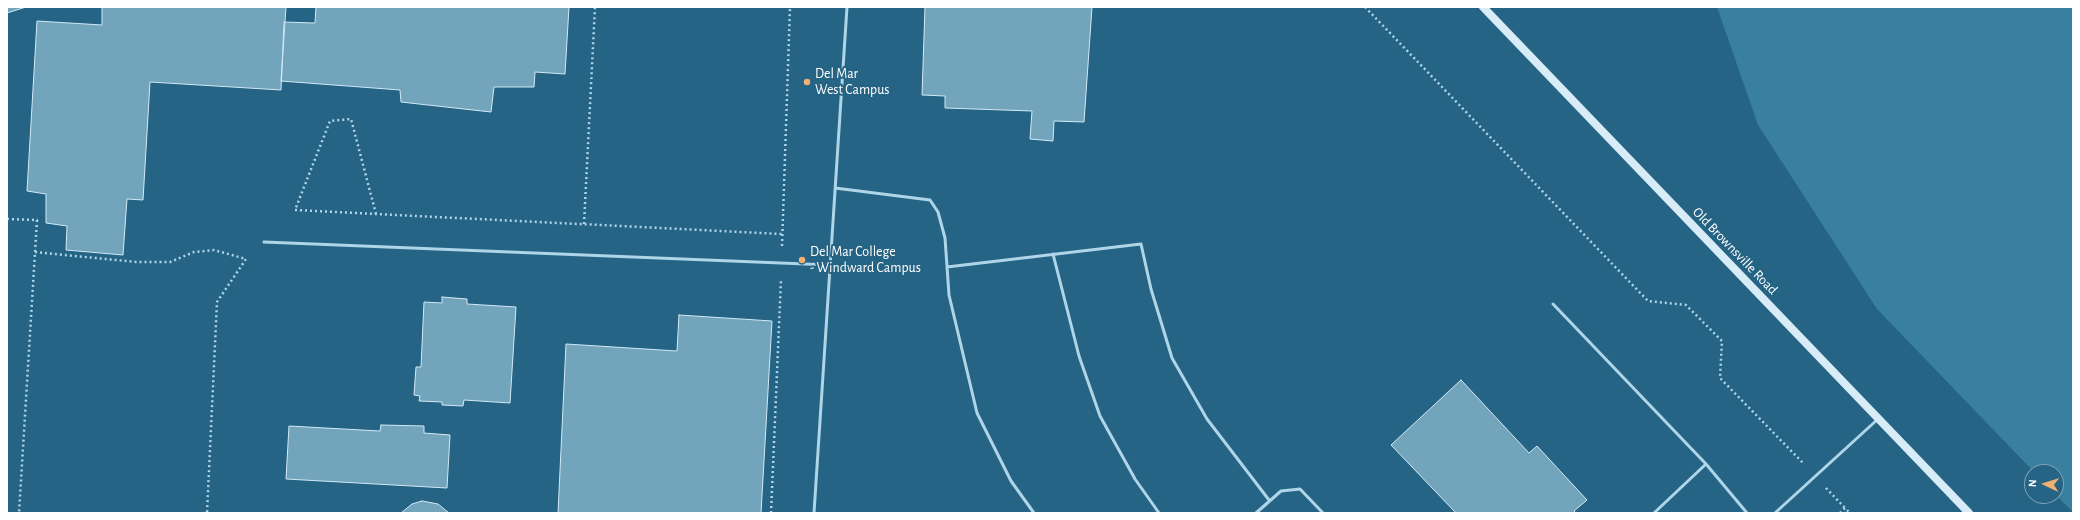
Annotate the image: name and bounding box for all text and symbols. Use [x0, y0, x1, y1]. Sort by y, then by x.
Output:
place label: Del Mar West Campus [815, 66, 890, 98]
marker: Del Mar West Campus [802, 77, 812, 87]
street label: Old Brownsville Road [1689, 204, 1781, 298]
place label: Del Mar College - Windward Campus [810, 244, 921, 276]
marker: Del Mar College - Windward Campus [797, 255, 807, 265]
north arrow [2024, 464, 2064, 504]
text: N [2027, 479, 2038, 487]

